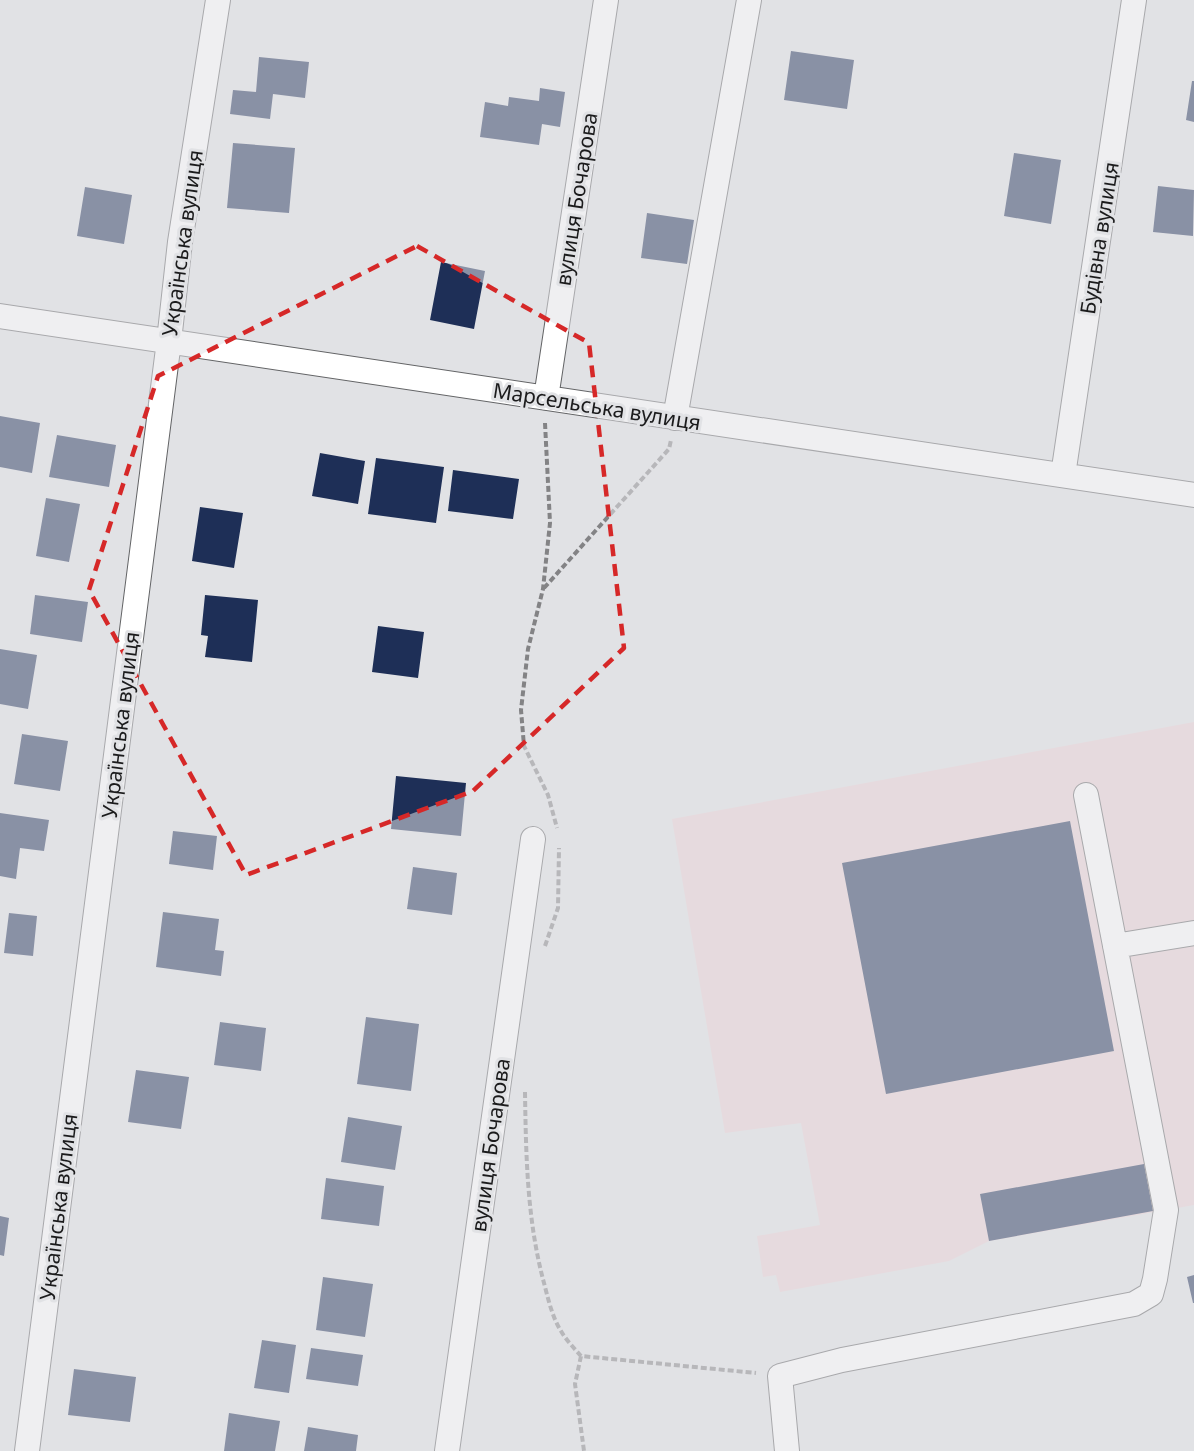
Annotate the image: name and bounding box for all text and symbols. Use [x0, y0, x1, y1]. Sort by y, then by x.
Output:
street label: вулиця Бочарова [548, 110, 604, 288]
street label: Українська вулиця [155, 148, 209, 338]
street label: Будівна вулиця [1073, 160, 1125, 316]
street label: Марсельська вулиця [491, 376, 703, 436]
street label: Українська вулиця [95, 630, 145, 820]
street label: вулиця Бочарова [464, 1056, 516, 1234]
street label: Українська вулиця [33, 1112, 83, 1302]

